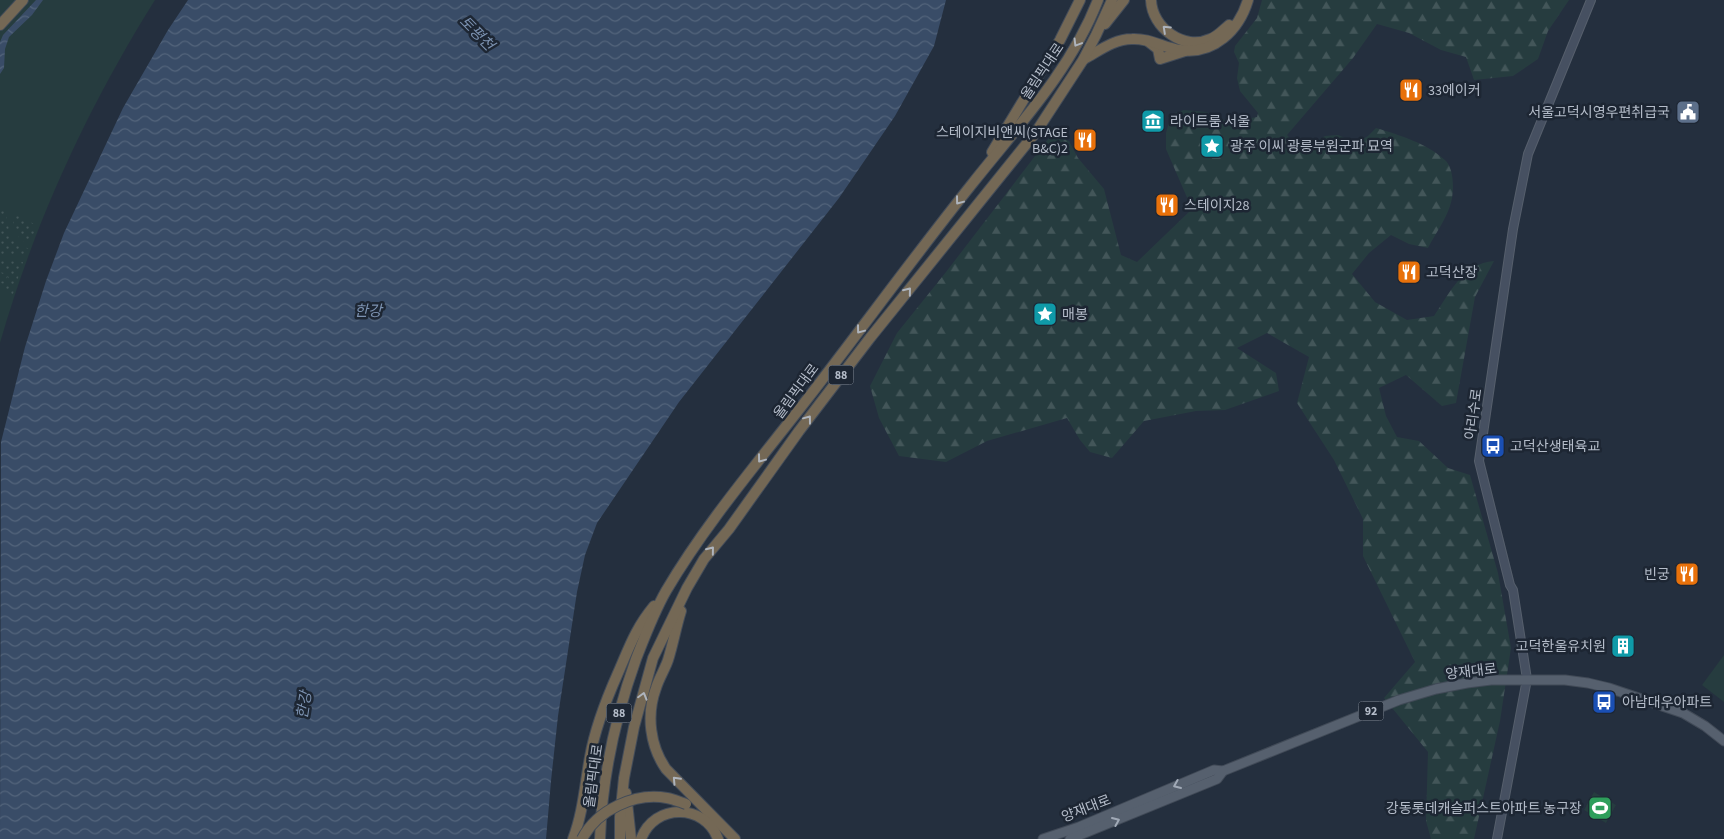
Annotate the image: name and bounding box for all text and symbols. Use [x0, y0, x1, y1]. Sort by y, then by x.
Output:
water label: 토평천 [455, 11, 500, 57]
one-way arrow [1162, 26, 1171, 35]
one-way arrow [1073, 38, 1083, 47]
street label: 올림픽대로 [1017, 39, 1069, 104]
restaurant icon: 33에이커 [1398, 77, 1424, 103]
place label: 33에이커 [1428, 81, 1481, 101]
public building icon: 서울고덕시영우편취급국 [1675, 99, 1701, 125]
place label: 서울고덕시영우편취급국 [1528, 103, 1670, 123]
museum icon: 라이트룸 서울 [1140, 108, 1166, 134]
place label: 라이트룸 서울 [1170, 112, 1250, 132]
place label: 스테이지비앤씨(STAGE B&C)2 [936, 123, 1068, 159]
restaurant icon: 스테이지비앤씨(STAGE B&C)2 [1072, 127, 1098, 153]
place icon: 광주 이씨 광릉부원군파 묘역 [1199, 133, 1225, 159]
place label: 광주 이씨 광릉부원군파 묘역 [1230, 137, 1393, 157]
restaurant icon: 스테이지28 [1154, 192, 1180, 218]
one-way arrow [955, 196, 964, 205]
place label: 스테이지28 [1184, 196, 1249, 216]
restaurant icon: 고덕산장 [1396, 259, 1422, 285]
place label: 고덕산장 [1426, 263, 1478, 283]
one-way arrow [902, 288, 910, 297]
water label: 한강 [354, 301, 384, 322]
place icon: 매봉 [1032, 301, 1058, 327]
place label: 매봉 [1062, 305, 1088, 325]
one-way arrow [857, 324, 865, 333]
street label: 올림픽대로 [769, 360, 824, 423]
road number: 88 [828, 366, 854, 384]
street label: 아리수로 [1461, 387, 1487, 441]
one-way arrow [802, 415, 811, 425]
bus stop icon: 고덕산생태육교 [1480, 433, 1506, 459]
place label: 고덕산생태육교 [1510, 437, 1600, 457]
one-way arrow [758, 453, 767, 463]
one-way arrow [706, 546, 715, 555]
restaurant icon: 빈궁 [1674, 561, 1700, 587]
place label: 빈궁 [1644, 565, 1670, 585]
building icon: 고덕한울유치원 [1610, 633, 1636, 659]
place label: 고덕한울유치원 [1516, 637, 1606, 657]
street label: 양재대로 [1444, 659, 1498, 685]
water label: 한강 [292, 688, 317, 720]
bus stop icon: 아남대우아파트 [1591, 689, 1617, 715]
one-way arrow [637, 692, 647, 701]
place label: 아남대우아파트 [1622, 693, 1712, 713]
road number: 92 [1358, 701, 1384, 720]
road number: 88 [606, 704, 632, 722]
street label: 올림픽대로 [580, 743, 608, 809]
one-way arrow [673, 776, 682, 785]
one-way arrow [1174, 780, 1182, 790]
street label: 양재대로 [1059, 790, 1114, 828]
sports icon: 강동롯데캐슬퍼스트아파트 농구장 [1587, 795, 1613, 821]
place label: 강동롯데캐슬퍼스트아파트 농구장 [1386, 799, 1582, 819]
one-way arrow [1111, 817, 1120, 828]

